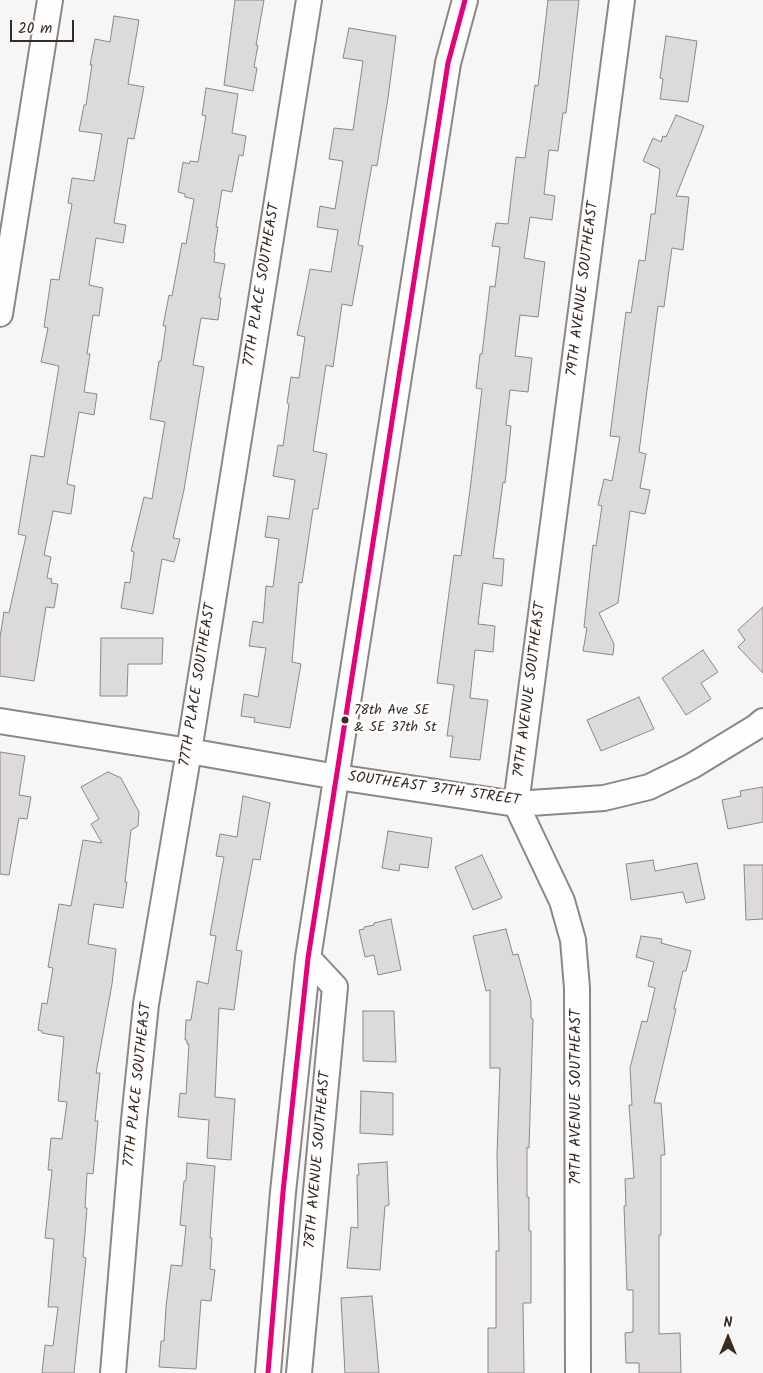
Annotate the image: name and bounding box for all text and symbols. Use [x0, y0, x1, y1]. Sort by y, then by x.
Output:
scale bar [12, 10, 76, 42]
text: 20 m [18, 17, 52, 41]
street label: 79TH AVENUE SOUTHEAST [564, 200, 604, 378]
street label: 77TH PLACE SOUTHEAST [241, 202, 285, 368]
street label: 79TH AVENUE SOUTHEAST [511, 601, 551, 779]
street label: 77TH PLACE SOUTHEAST [177, 602, 221, 768]
place label: 78th Ave SE & SE 37th St [354, 704, 437, 736]
marker: 78th Ave SE & SE 37th St [340, 715, 350, 725]
street label: SOUTHEAST 37TH STREET [347, 769, 521, 811]
street label: 77TH PLACE SOUTHEAST [121, 1002, 157, 1168]
street label: 79TH AVENUE SOUTHEAST [568, 1009, 586, 1185]
street label: 78TH AVENUE SOUTHEAST [302, 1071, 336, 1249]
text: N [724, 1312, 732, 1334]
north arrow [703, 1313, 753, 1363]

